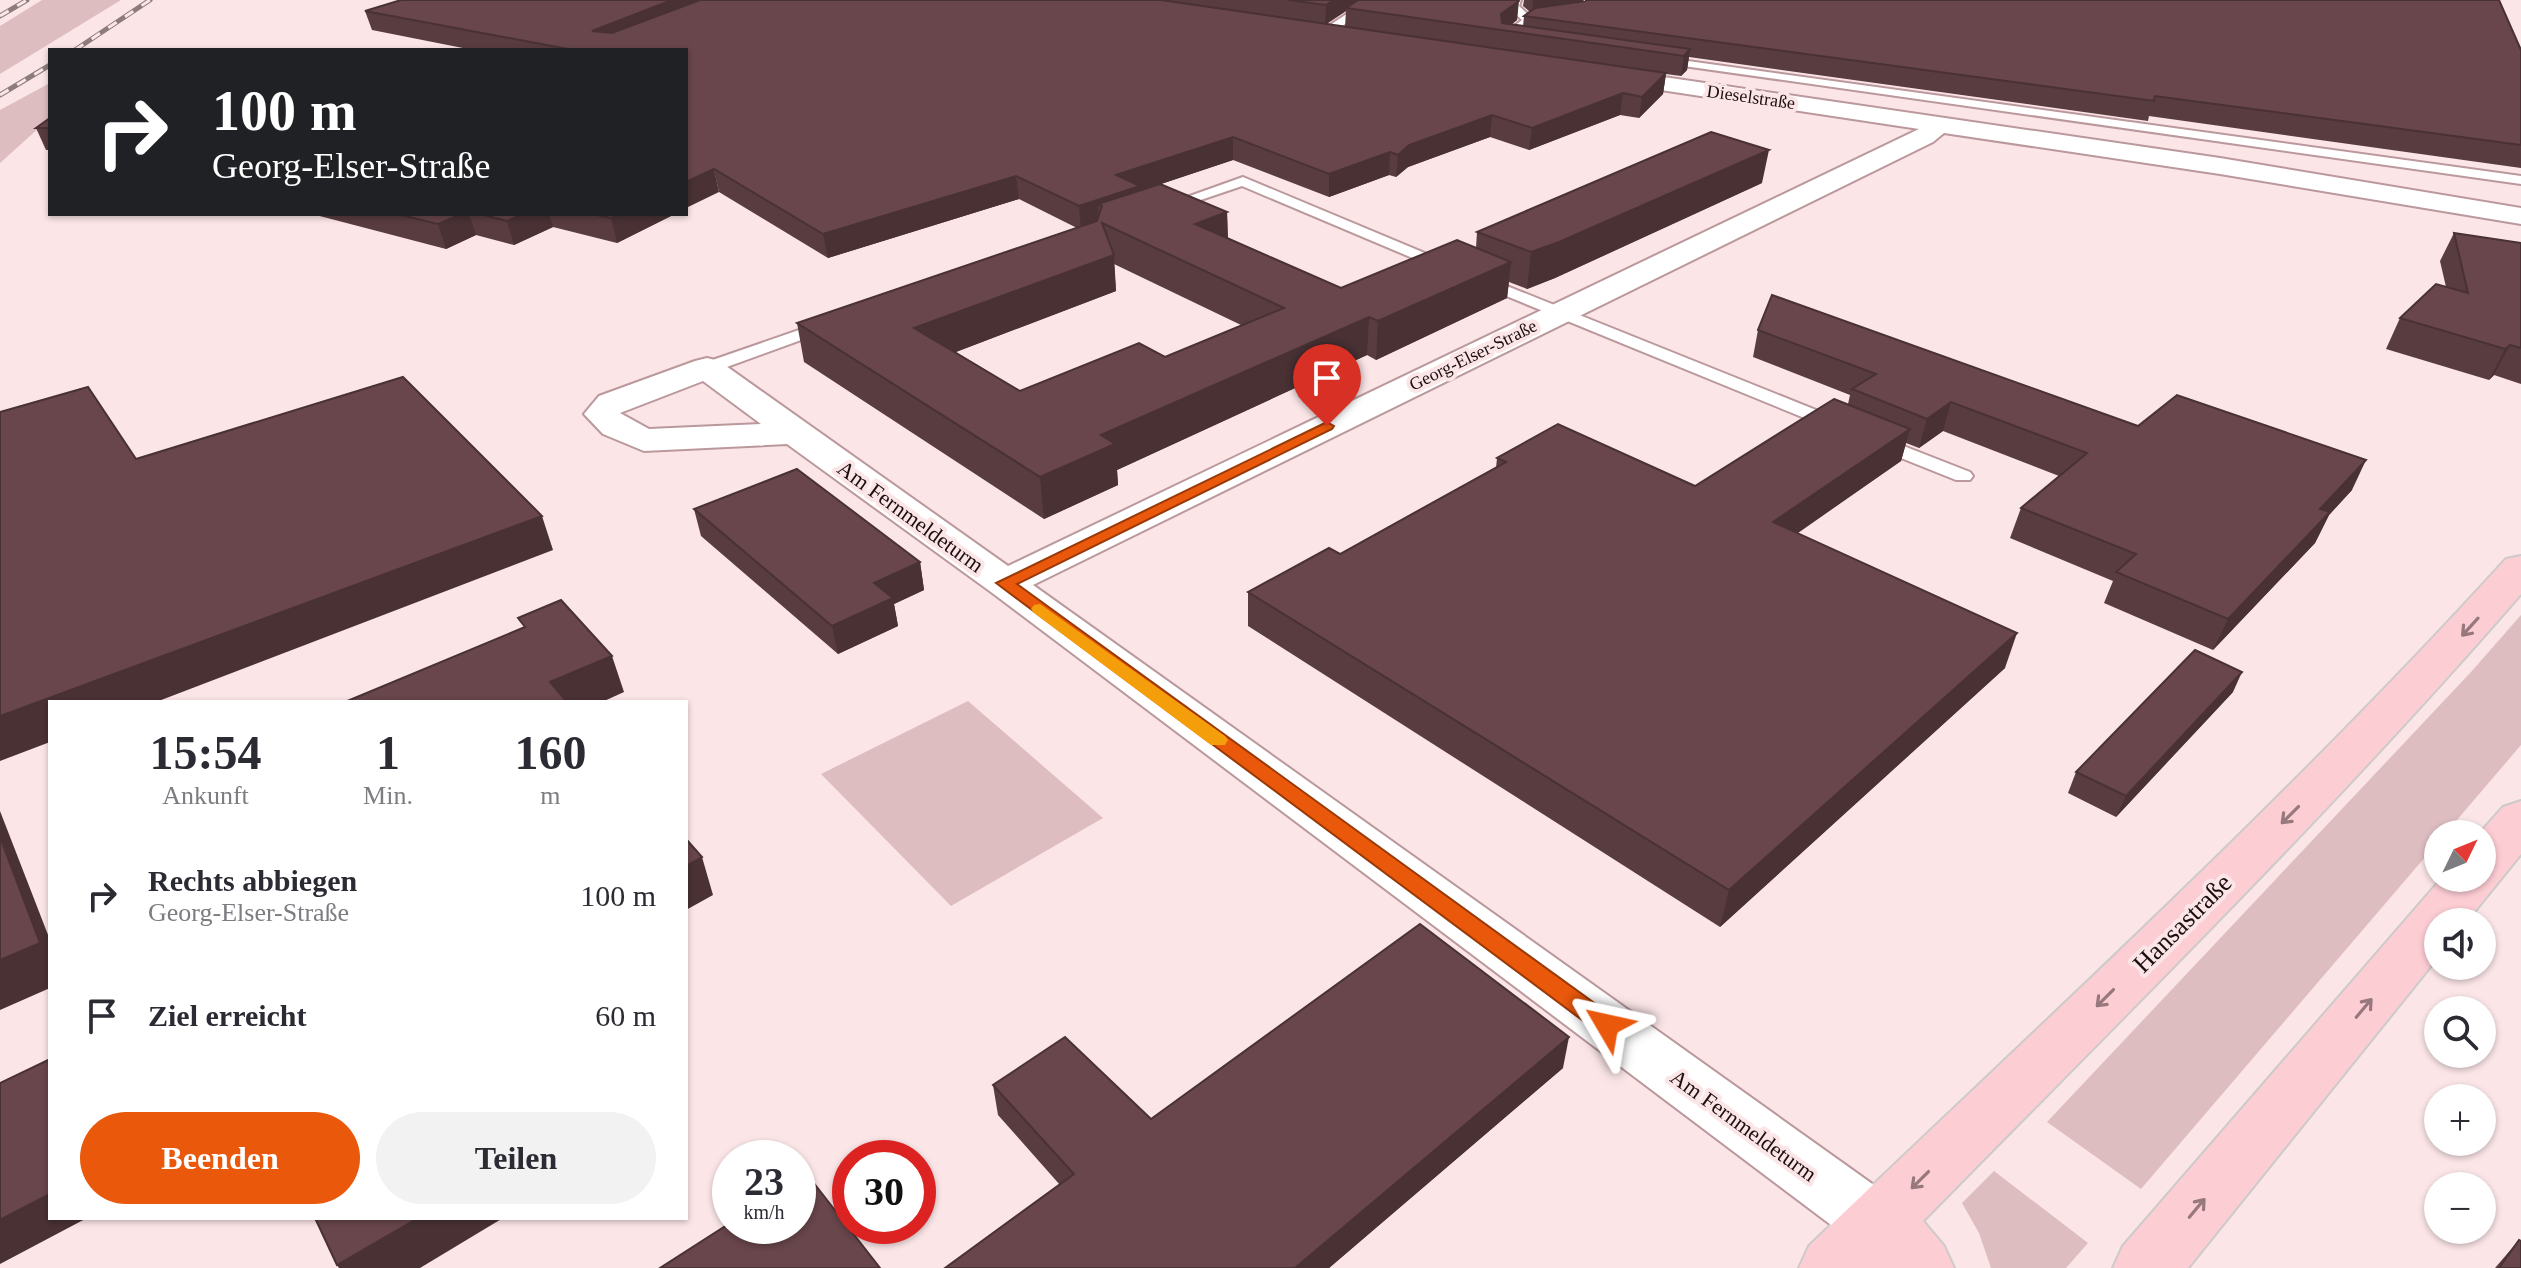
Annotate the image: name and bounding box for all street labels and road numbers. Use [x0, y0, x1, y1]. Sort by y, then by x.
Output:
street label: Dieselstraße [1706, 81, 1796, 113]
street label: Georg-Elser-Straße [1406, 315, 1540, 395]
street label: Am Fernmeldeturm [833, 455, 988, 578]
street label: Hansastraße [2127, 868, 2238, 979]
street label: Am Fernmeldeturm [1666, 1064, 1821, 1187]

